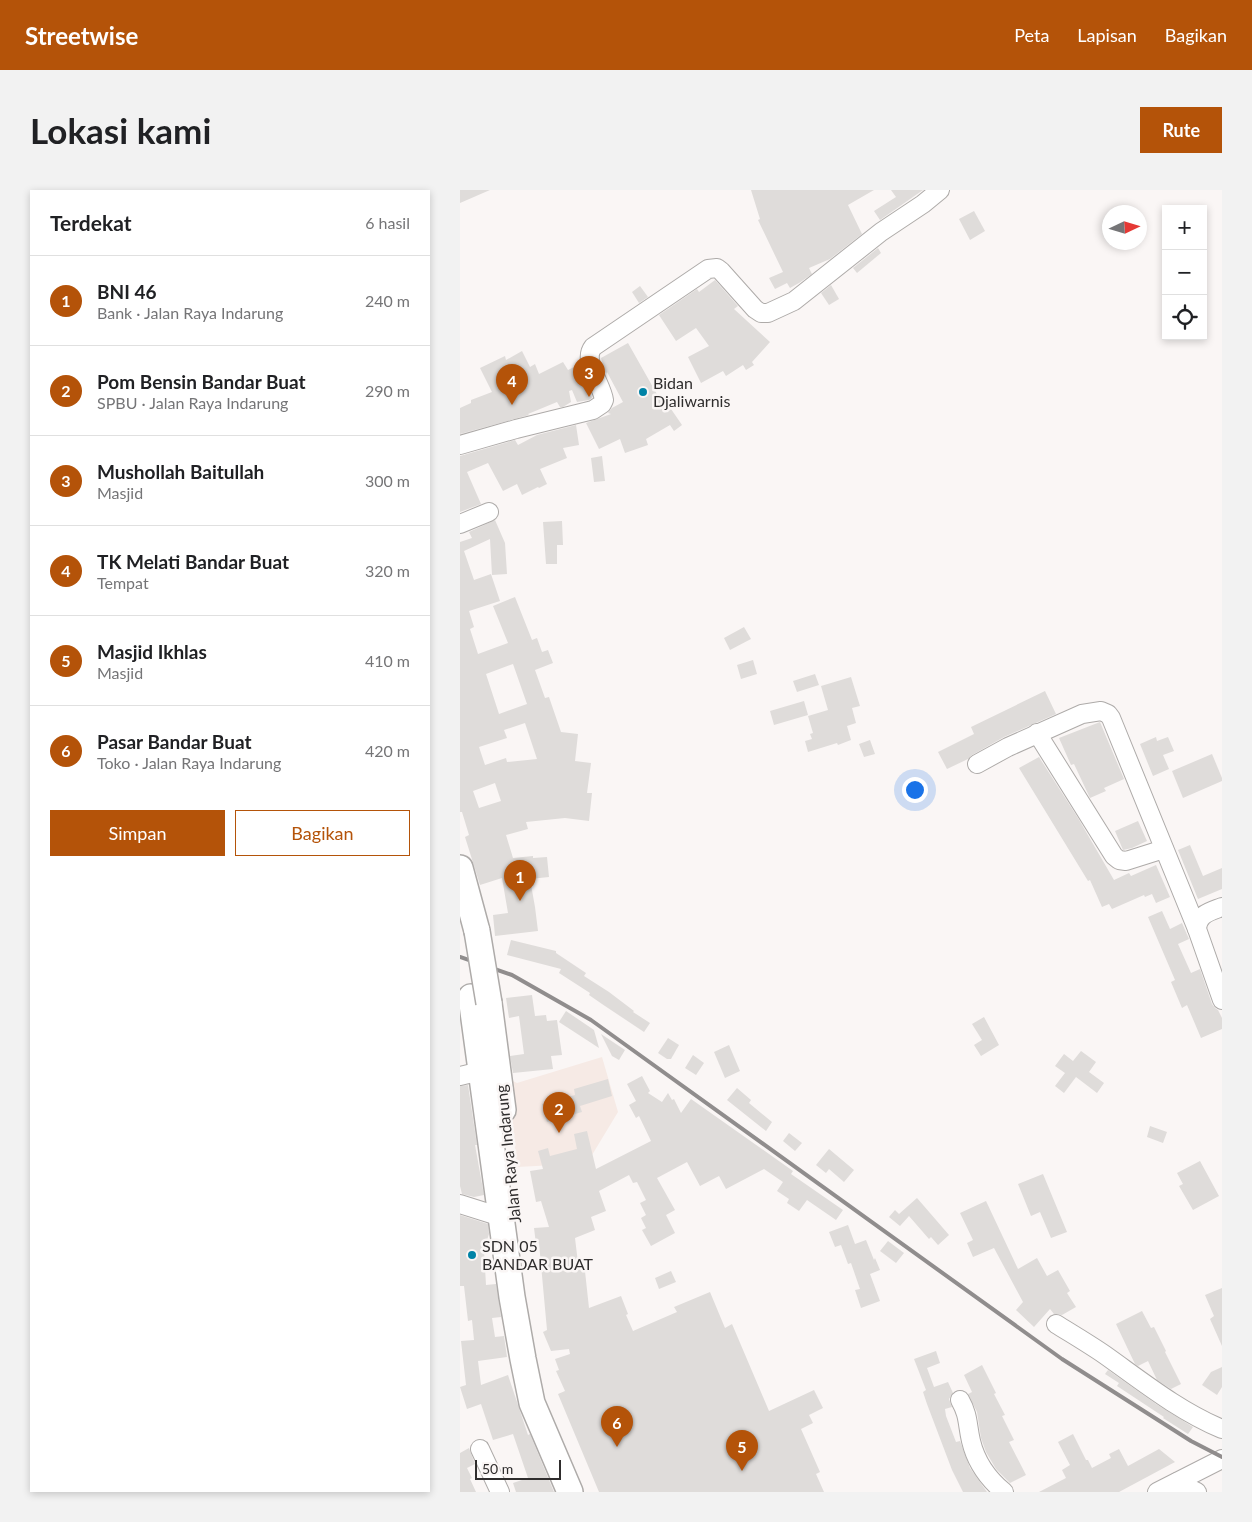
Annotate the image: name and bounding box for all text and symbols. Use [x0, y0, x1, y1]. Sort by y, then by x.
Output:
text: Streetwise [25, 21, 138, 50]
text: Peta [1014, 24, 1049, 46]
text: Lapisan [1077, 24, 1137, 46]
text: Bagikan [1165, 24, 1227, 46]
button: Rute [1140, 107, 1222, 153]
text: Lokasi kami [30, 109, 211, 151]
north arrow [1102, 205, 1147, 250]
map controls [1162, 205, 1207, 340]
button: + [1162, 205, 1207, 250]
text: Terdekat [50, 210, 132, 235]
text: 6 hasil [365, 213, 410, 232]
button: − [1162, 250, 1207, 295]
text: BNI 46 [97, 280, 156, 303]
text: 1 [61, 291, 71, 310]
text: 240 m [365, 291, 410, 310]
button: locate [1162, 295, 1207, 340]
text: Bank · Jalan Raya Indarung [97, 303, 283, 322]
pin: 3 [573, 356, 605, 397]
pin: 4 [496, 364, 528, 405]
text: Pom Bensin Bandar Buat [97, 370, 306, 393]
place label: Bidan Djaliwarnis [653, 373, 730, 410]
text: 2 [61, 381, 71, 400]
text: 290 m [365, 381, 410, 400]
marker: Bidan Djaliwarnis [637, 386, 649, 398]
text: SPBU · Jalan Raya Indarung [97, 393, 288, 412]
text: Mushollah Baitullah [97, 460, 264, 483]
text: 3 [61, 471, 71, 490]
text: 300 m [365, 471, 410, 490]
text: Masjid [97, 483, 143, 502]
text: TK Melati Bandar Buat [97, 550, 289, 573]
text: 4 [61, 561, 71, 580]
text: 320 m [365, 561, 410, 580]
text: Tempat [97, 573, 149, 592]
text: Masjid Ikhlas [97, 640, 207, 663]
text: 5 [61, 651, 71, 670]
text: 410 m [365, 651, 410, 670]
text: Masjid [97, 663, 143, 682]
text: Pasar Bandar Buat [97, 730, 252, 753]
text: 6 [61, 741, 71, 760]
text: 420 m [365, 741, 410, 760]
text: Toko · Jalan Raya Indarung [97, 753, 281, 772]
your location [902, 777, 928, 803]
button: Simpan [50, 810, 225, 856]
button: Bagikan [235, 810, 410, 856]
pin: 1 [504, 860, 536, 901]
street label: Jalan Raya Indarung [491, 1084, 524, 1224]
pin: 2 [543, 1092, 575, 1133]
place label: SDN 05 BANDAR BUAT [482, 1236, 594, 1273]
marker: SDN 05 BANDAR BUAT [466, 1249, 478, 1261]
pin: 6 [601, 1406, 633, 1447]
pin: 5 [726, 1430, 758, 1471]
scale bar [475, 1457, 561, 1480]
text: 50 m [482, 1460, 513, 1477]

